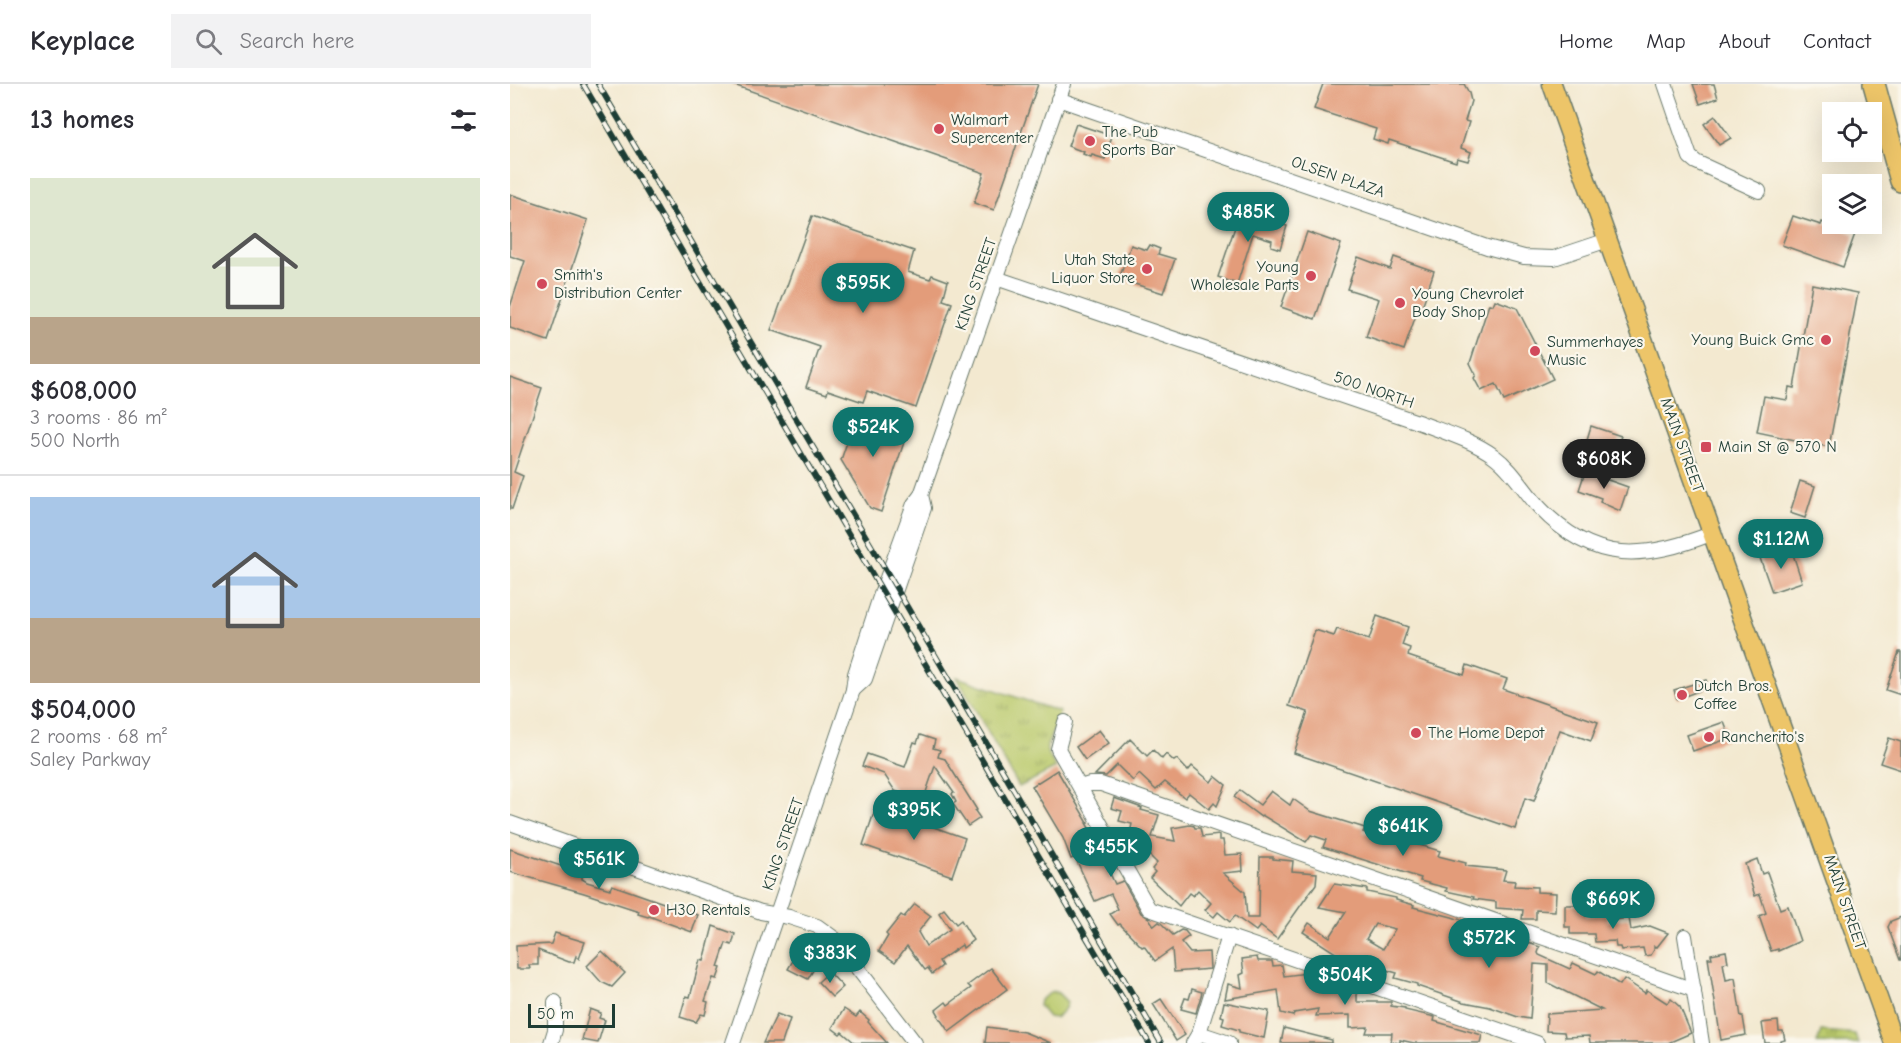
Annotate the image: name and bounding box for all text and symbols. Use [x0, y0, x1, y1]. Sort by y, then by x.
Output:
search box [171, 14, 591, 68]
text: Keyplace [30, 25, 135, 57]
icon: search [192, 25, 225, 58]
text: Search here [240, 28, 354, 54]
text: Home [1559, 29, 1613, 53]
text: Map [1646, 29, 1686, 53]
text: About [1719, 29, 1770, 53]
text: Contact [1803, 29, 1871, 53]
map controls [1822, 102, 1882, 234]
button: locate [1822, 102, 1882, 162]
icon: filters [447, 104, 480, 137]
text: 13 homes [30, 105, 134, 135]
place label: Walmart Supercenter [951, 111, 1034, 147]
marker: Walmart Supercenter [932, 122, 946, 136]
place label: The Pub Sports Bar [1102, 123, 1176, 159]
marker: The Pub Sports Bar [1083, 134, 1097, 148]
street label: OLSEN PLAZA [1289, 153, 1387, 201]
button: layers [1822, 174, 1882, 234]
pin: $485K [1206, 192, 1290, 243]
text: $485K [1221, 200, 1275, 223]
icon: home [201, 217, 309, 325]
street label: KING STREET [952, 235, 1000, 333]
place label: Utah State Liquor Store [1051, 251, 1135, 287]
place label: Young Wholesale Parts [1191, 258, 1299, 294]
marker: Utah State Liquor Store [1140, 262, 1154, 276]
pin: $595K [821, 263, 905, 314]
place label: Smith's Distribution Center [554, 266, 682, 302]
marker: Young Wholesale Parts [1304, 269, 1318, 283]
text: $595K [836, 271, 891, 294]
marker: Smith's Distribution Center [535, 277, 549, 291]
place label: Young Chevrolet Body Shop [1412, 285, 1524, 321]
marker: Young Chevrolet Body Shop [1393, 296, 1407, 310]
place label: Young Buick Gmc [1691, 331, 1814, 349]
place label: Summerhayes Music [1547, 333, 1644, 369]
marker: Young Buick Gmc [1819, 333, 1833, 347]
marker: Summerhayes Music [1528, 344, 1542, 358]
street label: 500 NORTH [1331, 368, 1417, 412]
text: $608,000 [30, 376, 137, 406]
street label: MAIN STREET [1657, 395, 1708, 495]
text: 3 rooms · 86 m² [30, 406, 167, 429]
pin: $524K [831, 407, 915, 458]
text: $524K [847, 415, 899, 438]
text: 500 North [30, 429, 120, 452]
place label: Main St @ 570 N [1718, 438, 1837, 456]
pin: $608K [1562, 439, 1646, 490]
marker: Main St @ 570 N [1699, 440, 1713, 454]
text: $608K [1576, 447, 1632, 470]
pin: $1.12M [1732, 519, 1830, 570]
text: $1.12M [1752, 527, 1810, 550]
icon: home [201, 536, 309, 644]
place label: Dutch Bros. Coffee [1694, 677, 1771, 713]
marker: Dutch Bros. Coffee [1675, 688, 1689, 702]
text: $504,000 [30, 695, 136, 725]
place label: The Home Depot [1428, 724, 1545, 742]
text: 2 rooms · 68 m² [30, 725, 167, 748]
marker: The Home Depot [1409, 726, 1423, 740]
place label: Rancherito's [1721, 728, 1804, 746]
marker: Rancherito's [1702, 730, 1716, 744]
text: Saley Parkway [30, 748, 151, 771]
pin: $395K [872, 790, 956, 841]
street label: KING STREET [759, 795, 807, 893]
text: $395K [887, 798, 941, 821]
pin: $641K [1361, 806, 1445, 857]
text: $641K [1378, 814, 1429, 837]
pin: $455K [1069, 827, 1153, 878]
text: $455K [1084, 835, 1138, 858]
pin: $561K [557, 839, 641, 890]
text: $561K [573, 847, 625, 870]
street label: MAIN STREET [1820, 852, 1870, 952]
pin: $669K [1571, 879, 1655, 930]
text: $669K [1586, 887, 1640, 910]
place label: H3O Rentals [666, 901, 750, 919]
marker: H3O Rentals [647, 903, 661, 917]
pin: $572K [1447, 918, 1531, 969]
text: $572K [1463, 926, 1515, 949]
pin: $383K [788, 933, 872, 984]
text: $383K [803, 941, 857, 964]
pin: $504K [1303, 955, 1387, 1006]
text: $504K [1318, 963, 1372, 986]
scale bar [528, 1001, 615, 1028]
text: 50 m [537, 1005, 574, 1023]

